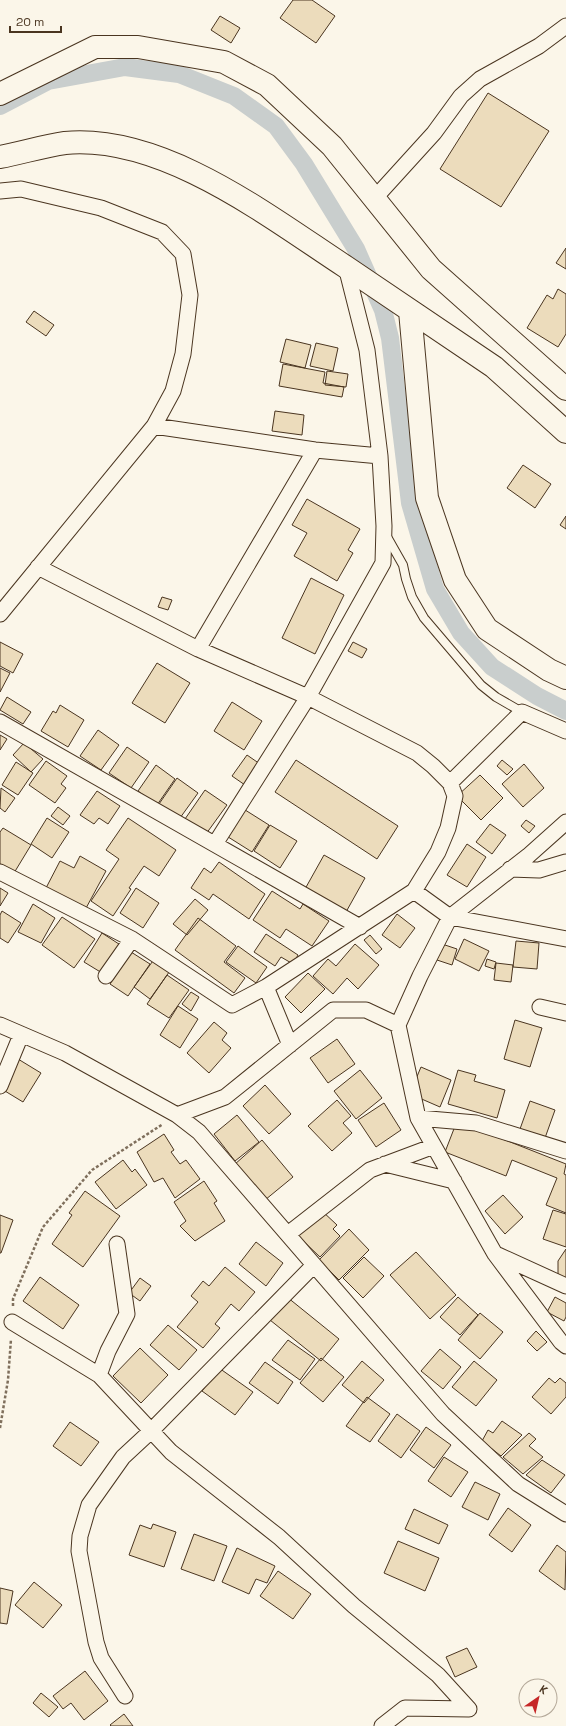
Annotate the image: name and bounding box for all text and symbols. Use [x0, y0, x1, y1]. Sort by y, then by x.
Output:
scale bar [10, 8, 61, 34]
text: 20 m [16, 14, 44, 30]
north arrow [518, 1678, 558, 1718]
text: K [537, 1682, 550, 1698]

